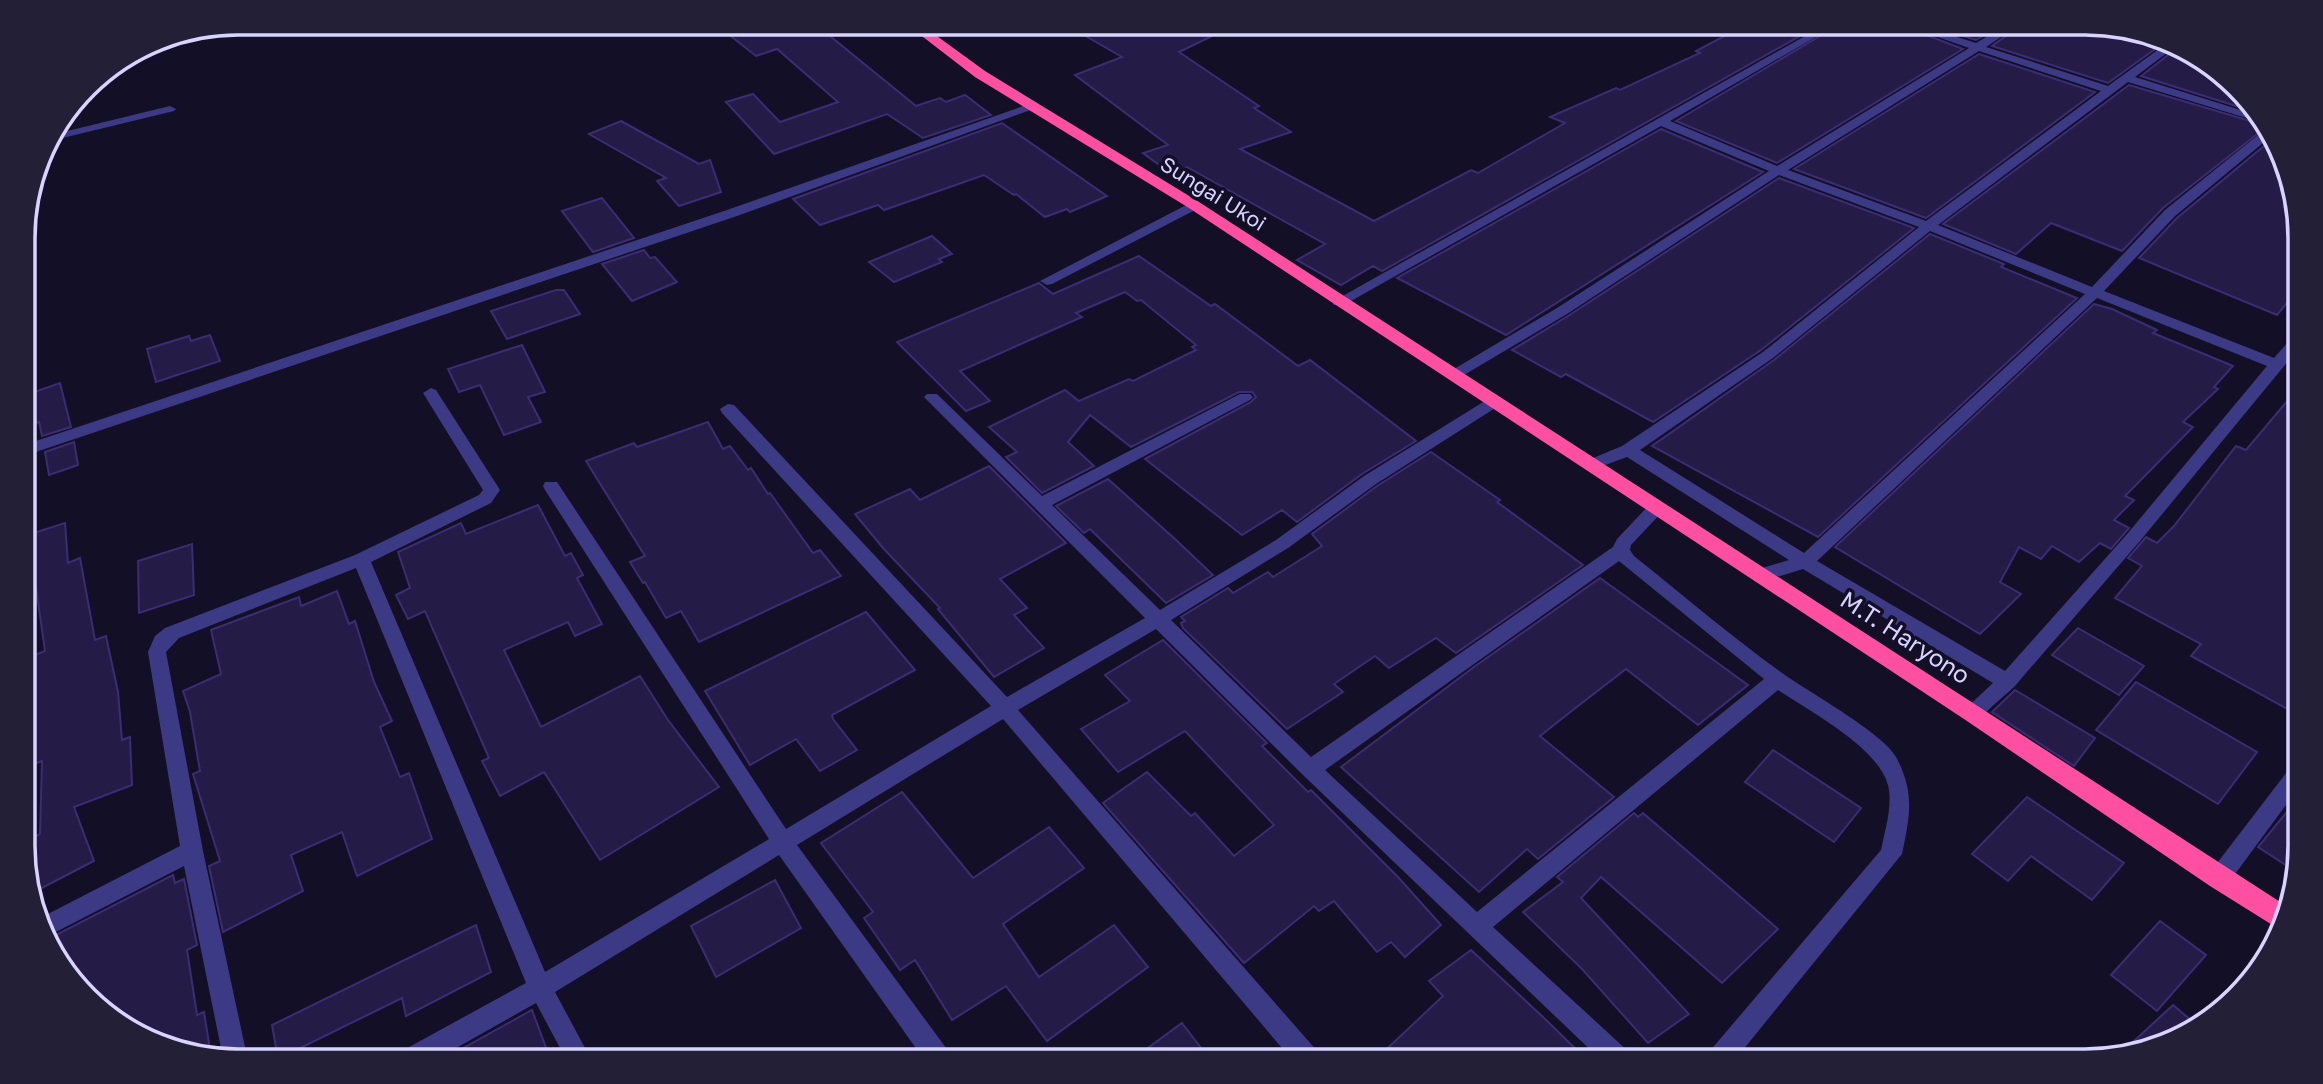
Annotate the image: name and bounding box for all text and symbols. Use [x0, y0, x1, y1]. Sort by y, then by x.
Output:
street label: Sungai Ukoi [1156, 150, 1271, 236]
street label: M.T. Haryono [1836, 584, 1976, 689]

